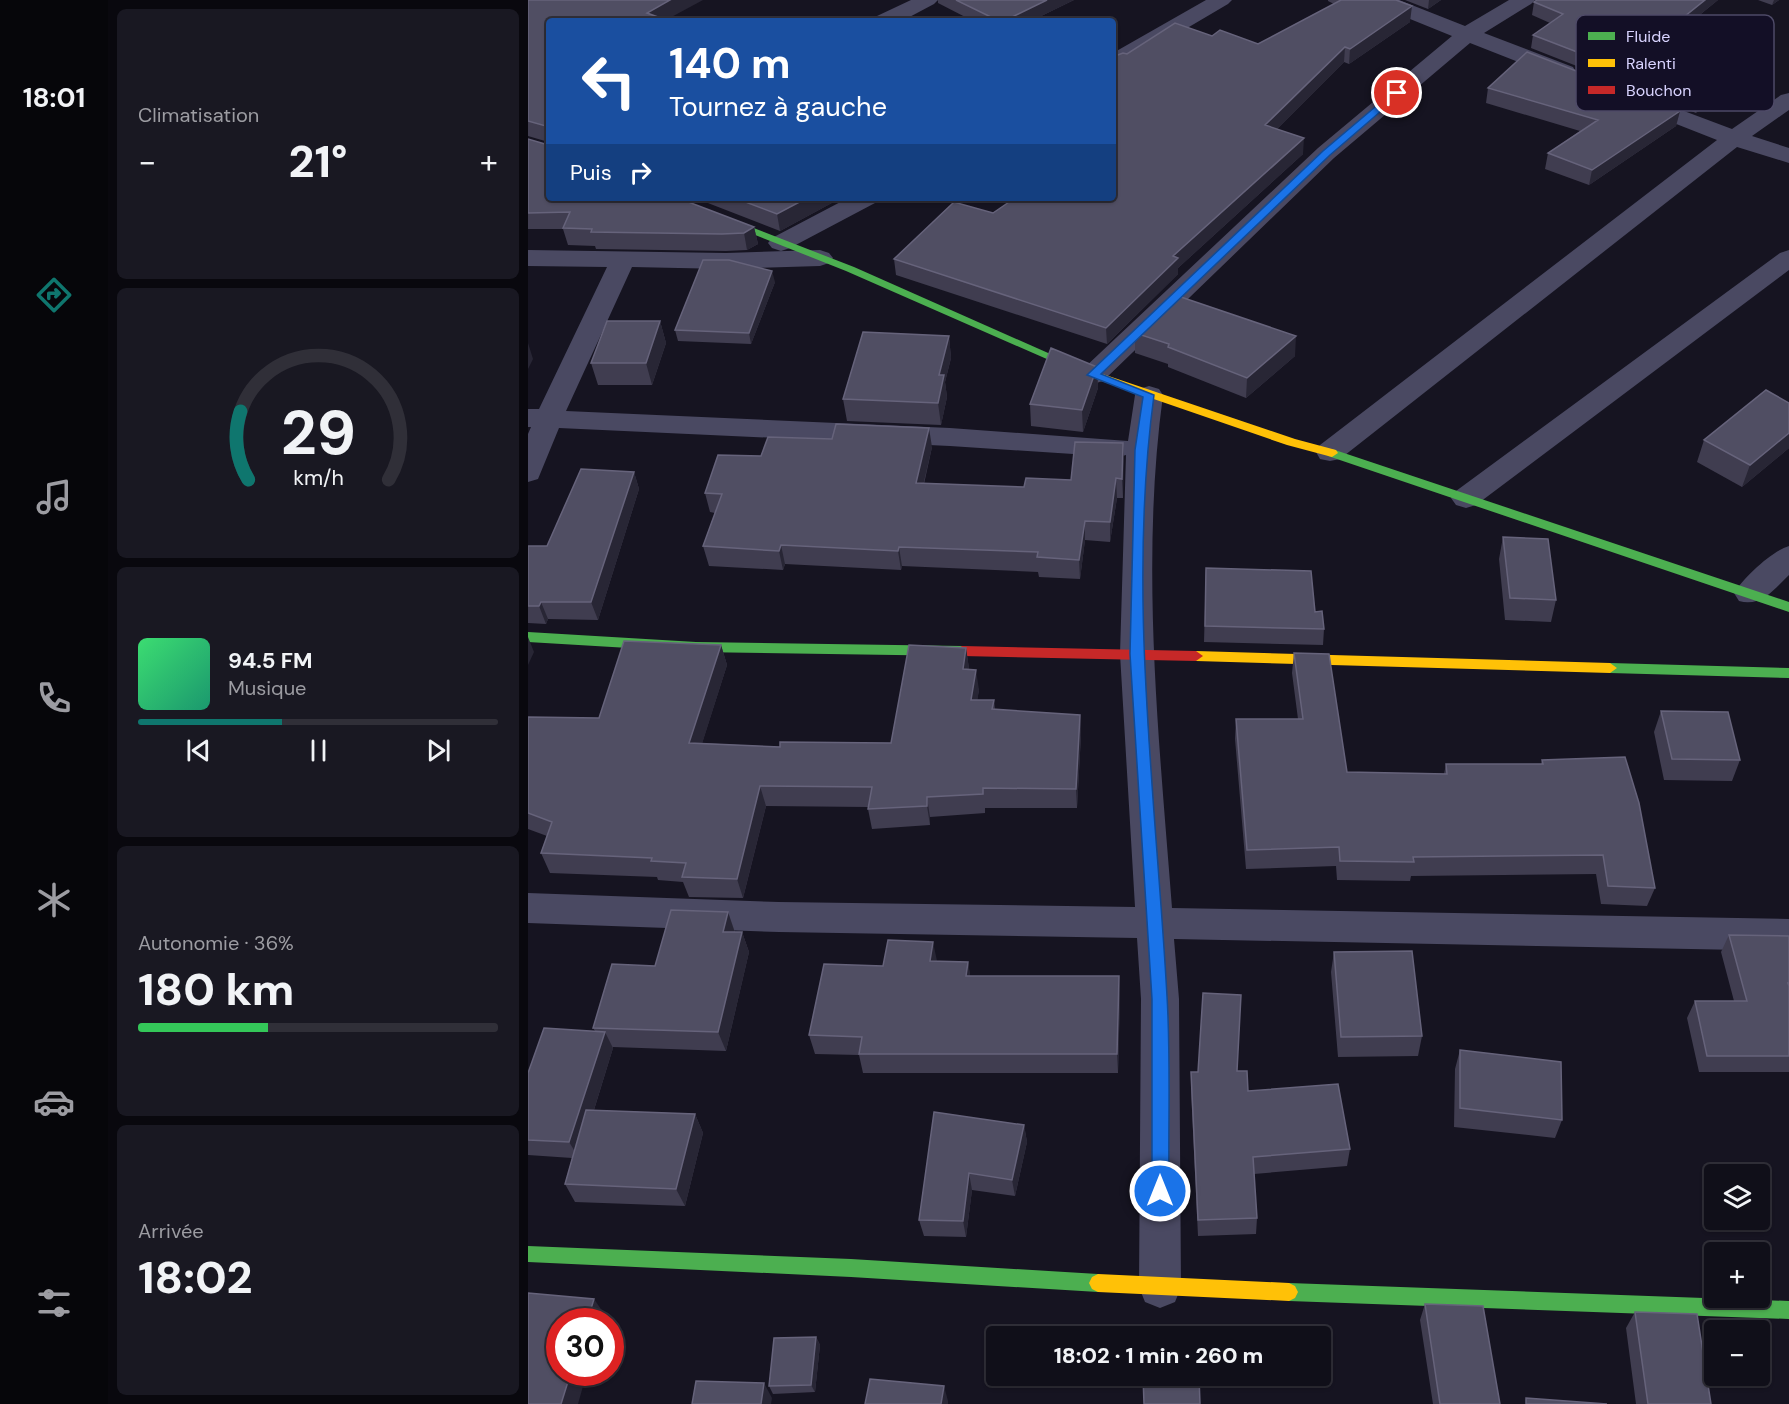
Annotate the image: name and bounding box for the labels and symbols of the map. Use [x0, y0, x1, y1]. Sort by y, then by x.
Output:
legend [1576, 15, 1774, 111]
text: Fluide [1626, 26, 1670, 47]
text: Ralenti [1626, 53, 1676, 74]
pin [1371, 67, 1422, 118]
text: Bouchon [1626, 80, 1691, 101]
position arrow [1128, 1159, 1192, 1223]
speed limit sign: 30 [546, 1308, 624, 1386]

